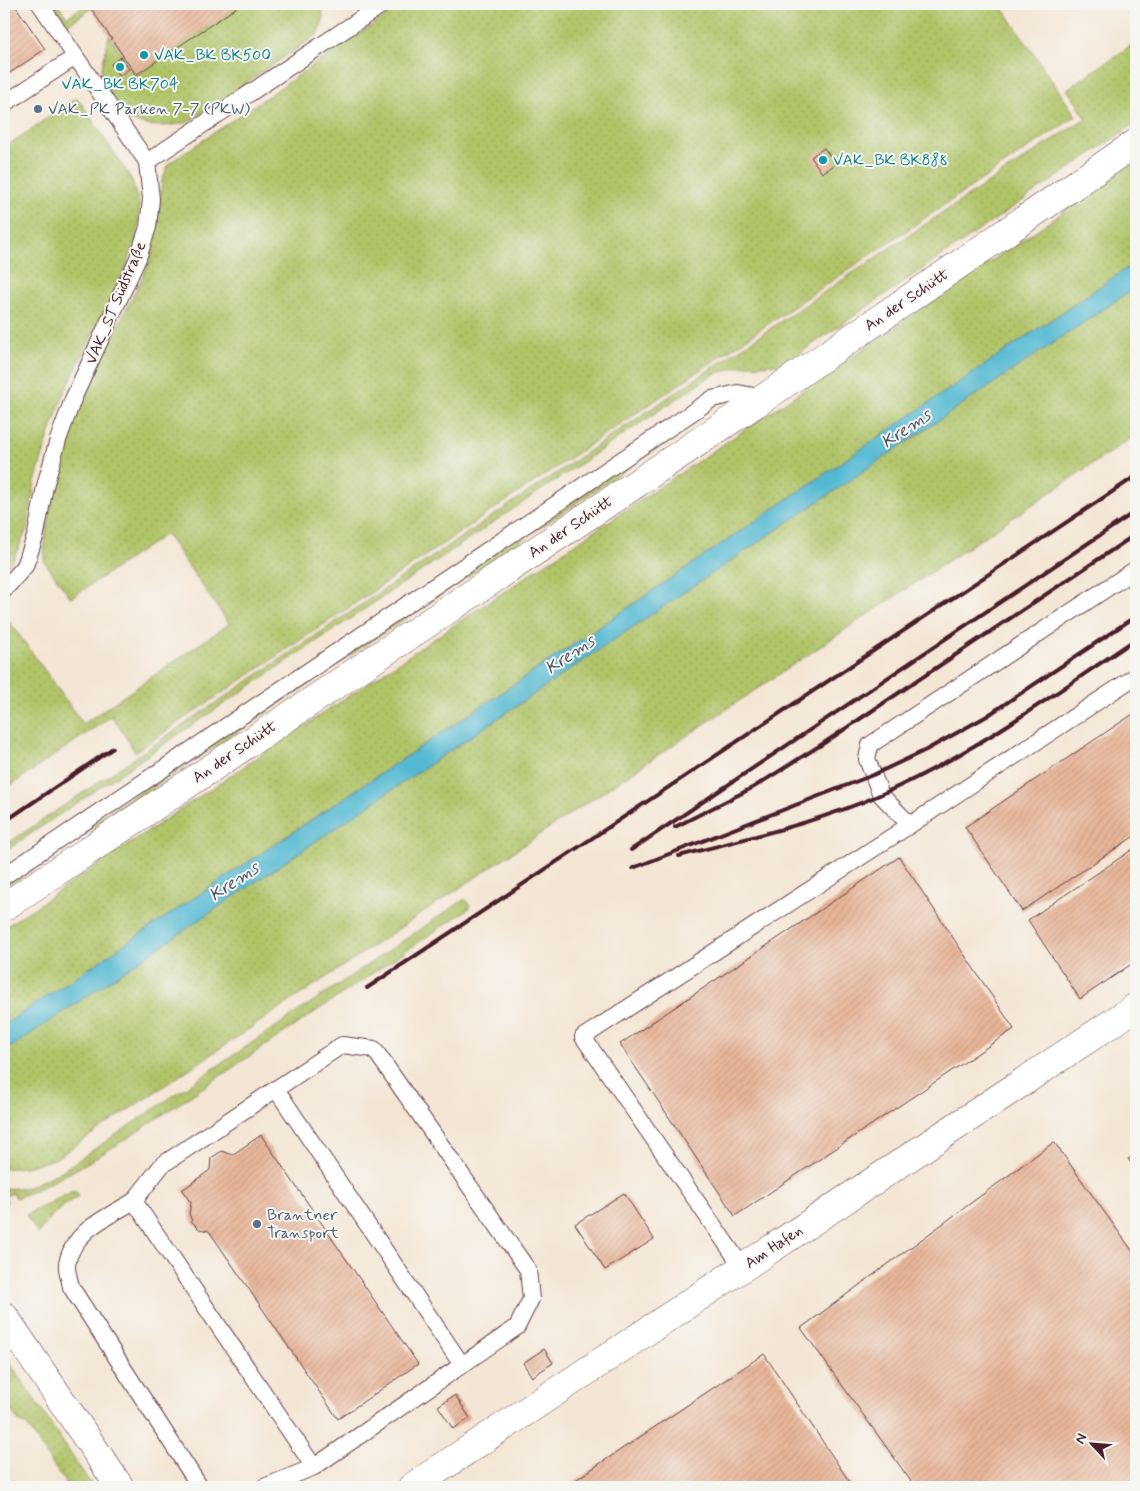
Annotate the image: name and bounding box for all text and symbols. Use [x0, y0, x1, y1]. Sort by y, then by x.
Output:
place label: VAK_BK BK500 [154, 45, 271, 66]
marker: VAK_BK BK500 [138, 49, 150, 61]
marker: VAK_BK BK704 [114, 61, 126, 73]
place label: VAK_BK BK704 [62, 74, 178, 95]
place label: VAK_PK Parken 7-7 (PKW) [48, 99, 250, 120]
marker: VAK_PK Parken 7-7 (PKW) [32, 103, 44, 115]
place label: VAK_BK BK888 [833, 150, 948, 171]
marker: VAK_BK BK888 [817, 154, 829, 166]
street label: VAK_ST Südstraße [81, 238, 151, 367]
street label: An der Schütt [860, 263, 954, 336]
water label: Krems [876, 402, 937, 454]
street label: An der Schütt [524, 490, 618, 563]
water label: Krems [540, 628, 601, 680]
street label: An der Schütt [188, 715, 282, 788]
water label: Krems [204, 855, 265, 907]
place label: Brantner Transport [267, 1205, 340, 1244]
marker: Brantner Transport [251, 1218, 263, 1230]
street label: Am Hafen [741, 1220, 807, 1274]
north arrow [1068, 1418, 1118, 1468]
text: N [1071, 1431, 1091, 1447]

